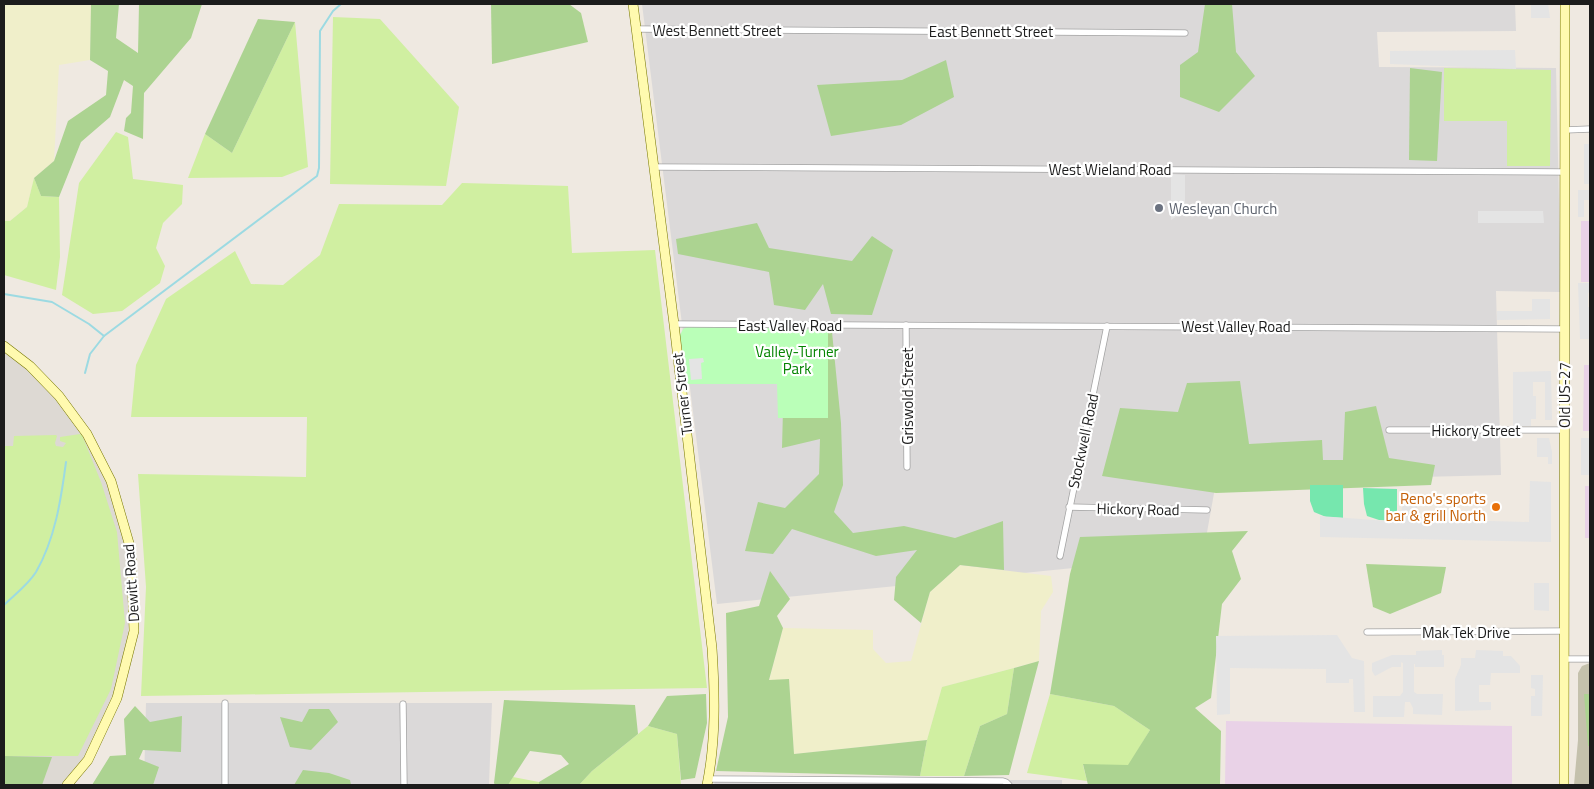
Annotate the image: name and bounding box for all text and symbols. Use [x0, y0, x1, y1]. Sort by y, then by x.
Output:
street label: West Bennett Street [652, 19, 782, 42]
street label: East Bennett Street [929, 20, 1054, 43]
street label: West Wieland Road [1048, 158, 1172, 181]
place label: Wesleyan Church [1169, 197, 1277, 220]
marker: Wesleyan Church [1153, 202, 1165, 214]
street label: East Valley Road [738, 314, 842, 337]
street label: West Valley Road [1181, 315, 1291, 338]
park label: Valley-Turner Park [755, 340, 839, 380]
street label: Griswold Street [896, 347, 919, 445]
street label: Turner Street [665, 351, 698, 436]
street label: Old US-27 [1553, 362, 1576, 428]
street label: Stockwell Road [1062, 391, 1104, 491]
street label: Hickory Street [1431, 419, 1521, 442]
place label: Reno's sports bar & grill North [1386, 487, 1486, 527]
street label: Hickory Road [1096, 497, 1180, 521]
marker: Reno's sports bar & grill North [1490, 501, 1502, 513]
street label: Dewitt Road [117, 543, 145, 623]
street label: Mak Tek Drive [1422, 621, 1510, 644]

